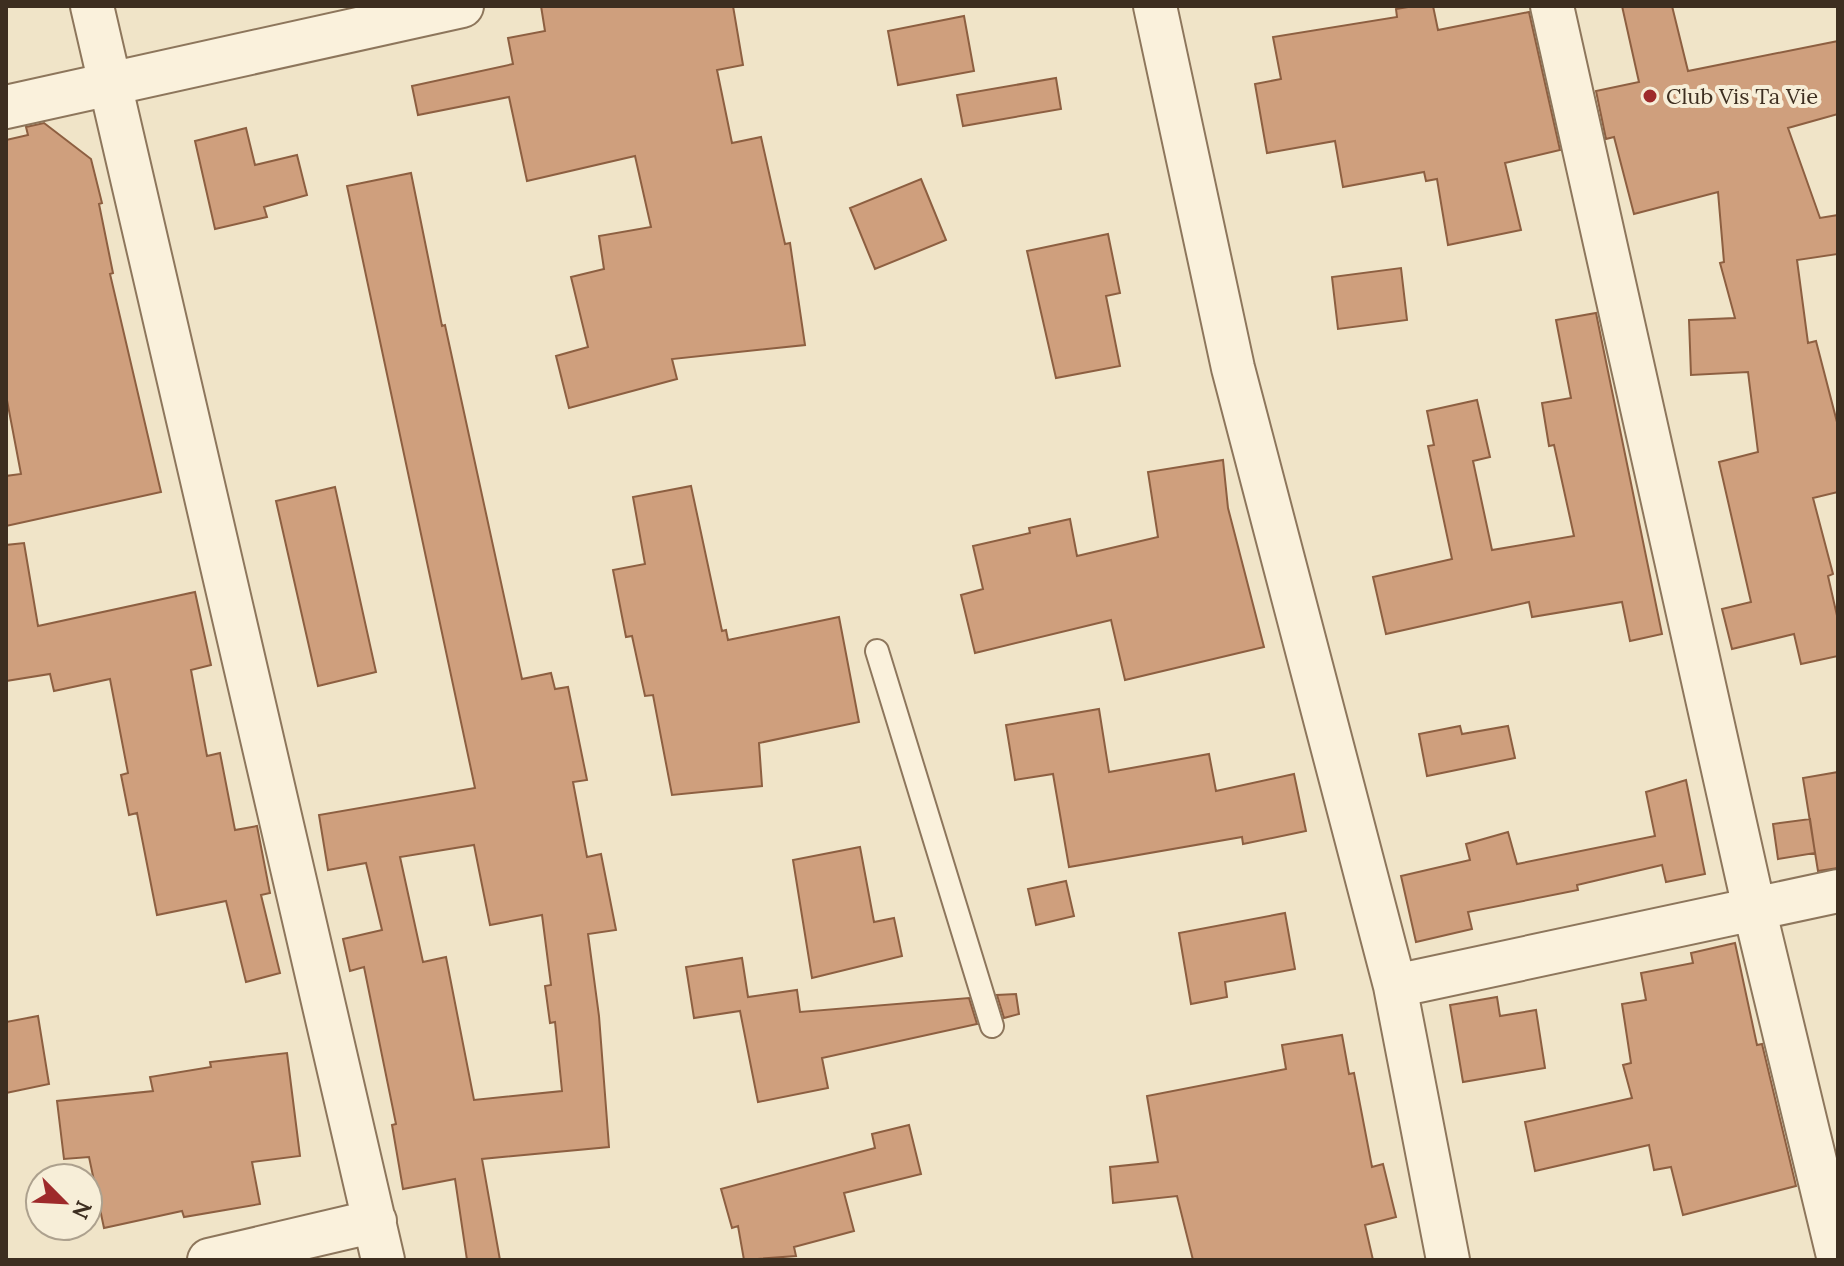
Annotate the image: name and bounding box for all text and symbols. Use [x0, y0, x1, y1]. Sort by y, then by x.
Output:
place label: Club Vis Ta Vie [1666, 82, 1818, 110]
marker: Club Vis Ta Vie [1641, 87, 1659, 105]
north arrow [24, 1162, 104, 1242]
text: N [66, 1197, 99, 1224]

